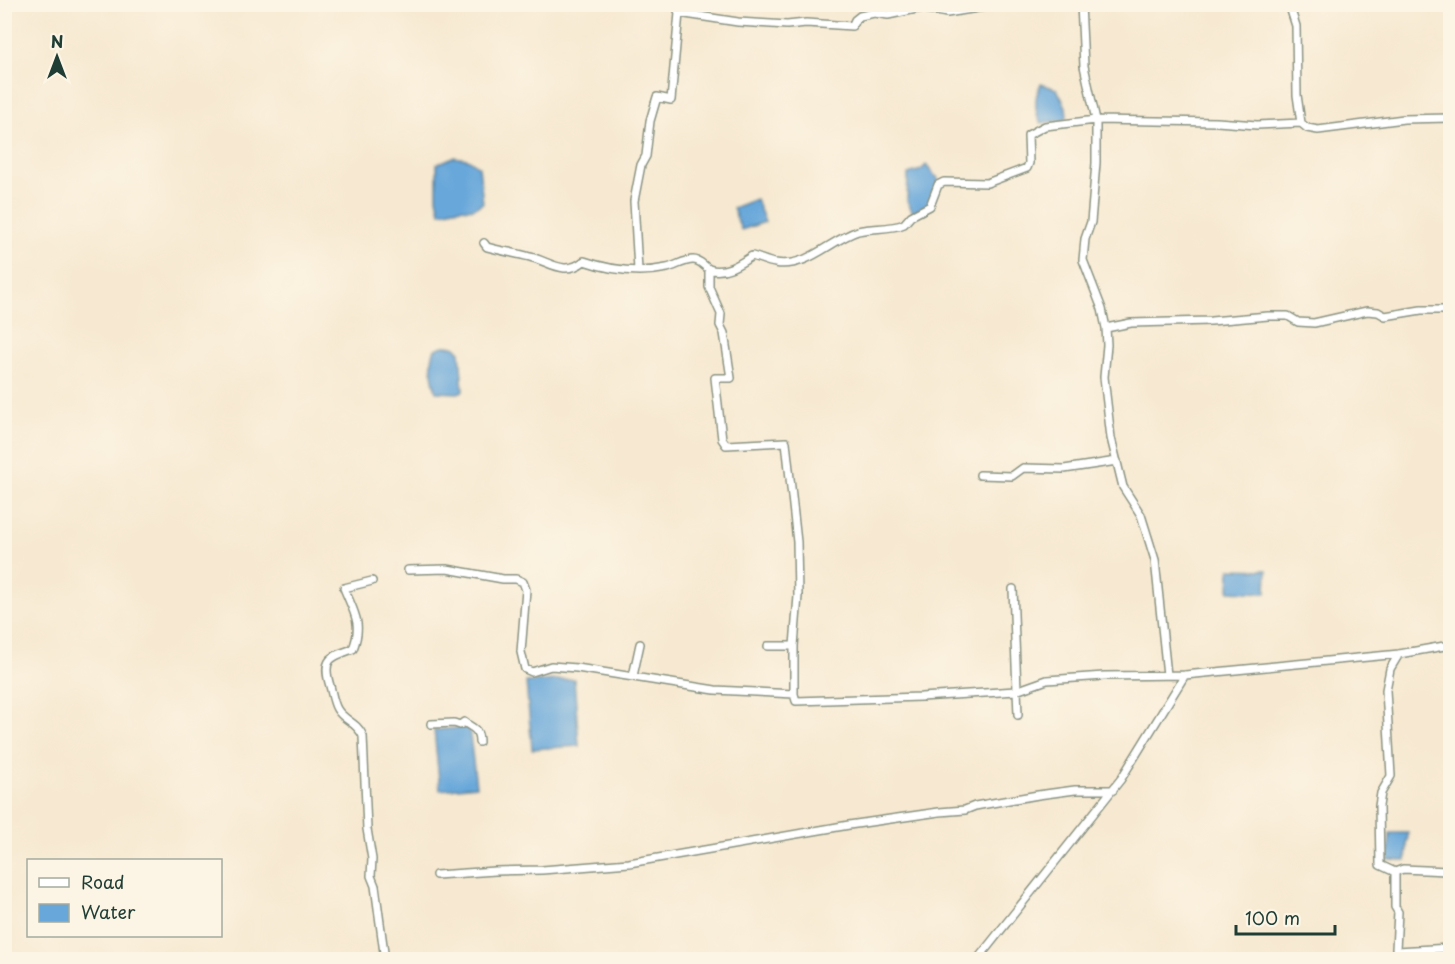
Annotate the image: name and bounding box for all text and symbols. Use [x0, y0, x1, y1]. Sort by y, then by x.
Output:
north arrow [27, 27, 87, 87]
text: N [51, 29, 63, 53]
legend [27, 859, 222, 937]
text: Road [81, 868, 125, 895]
text: Water [81, 898, 136, 925]
scale bar [1236, 898, 1335, 936]
text: 100 m [1245, 904, 1300, 931]

